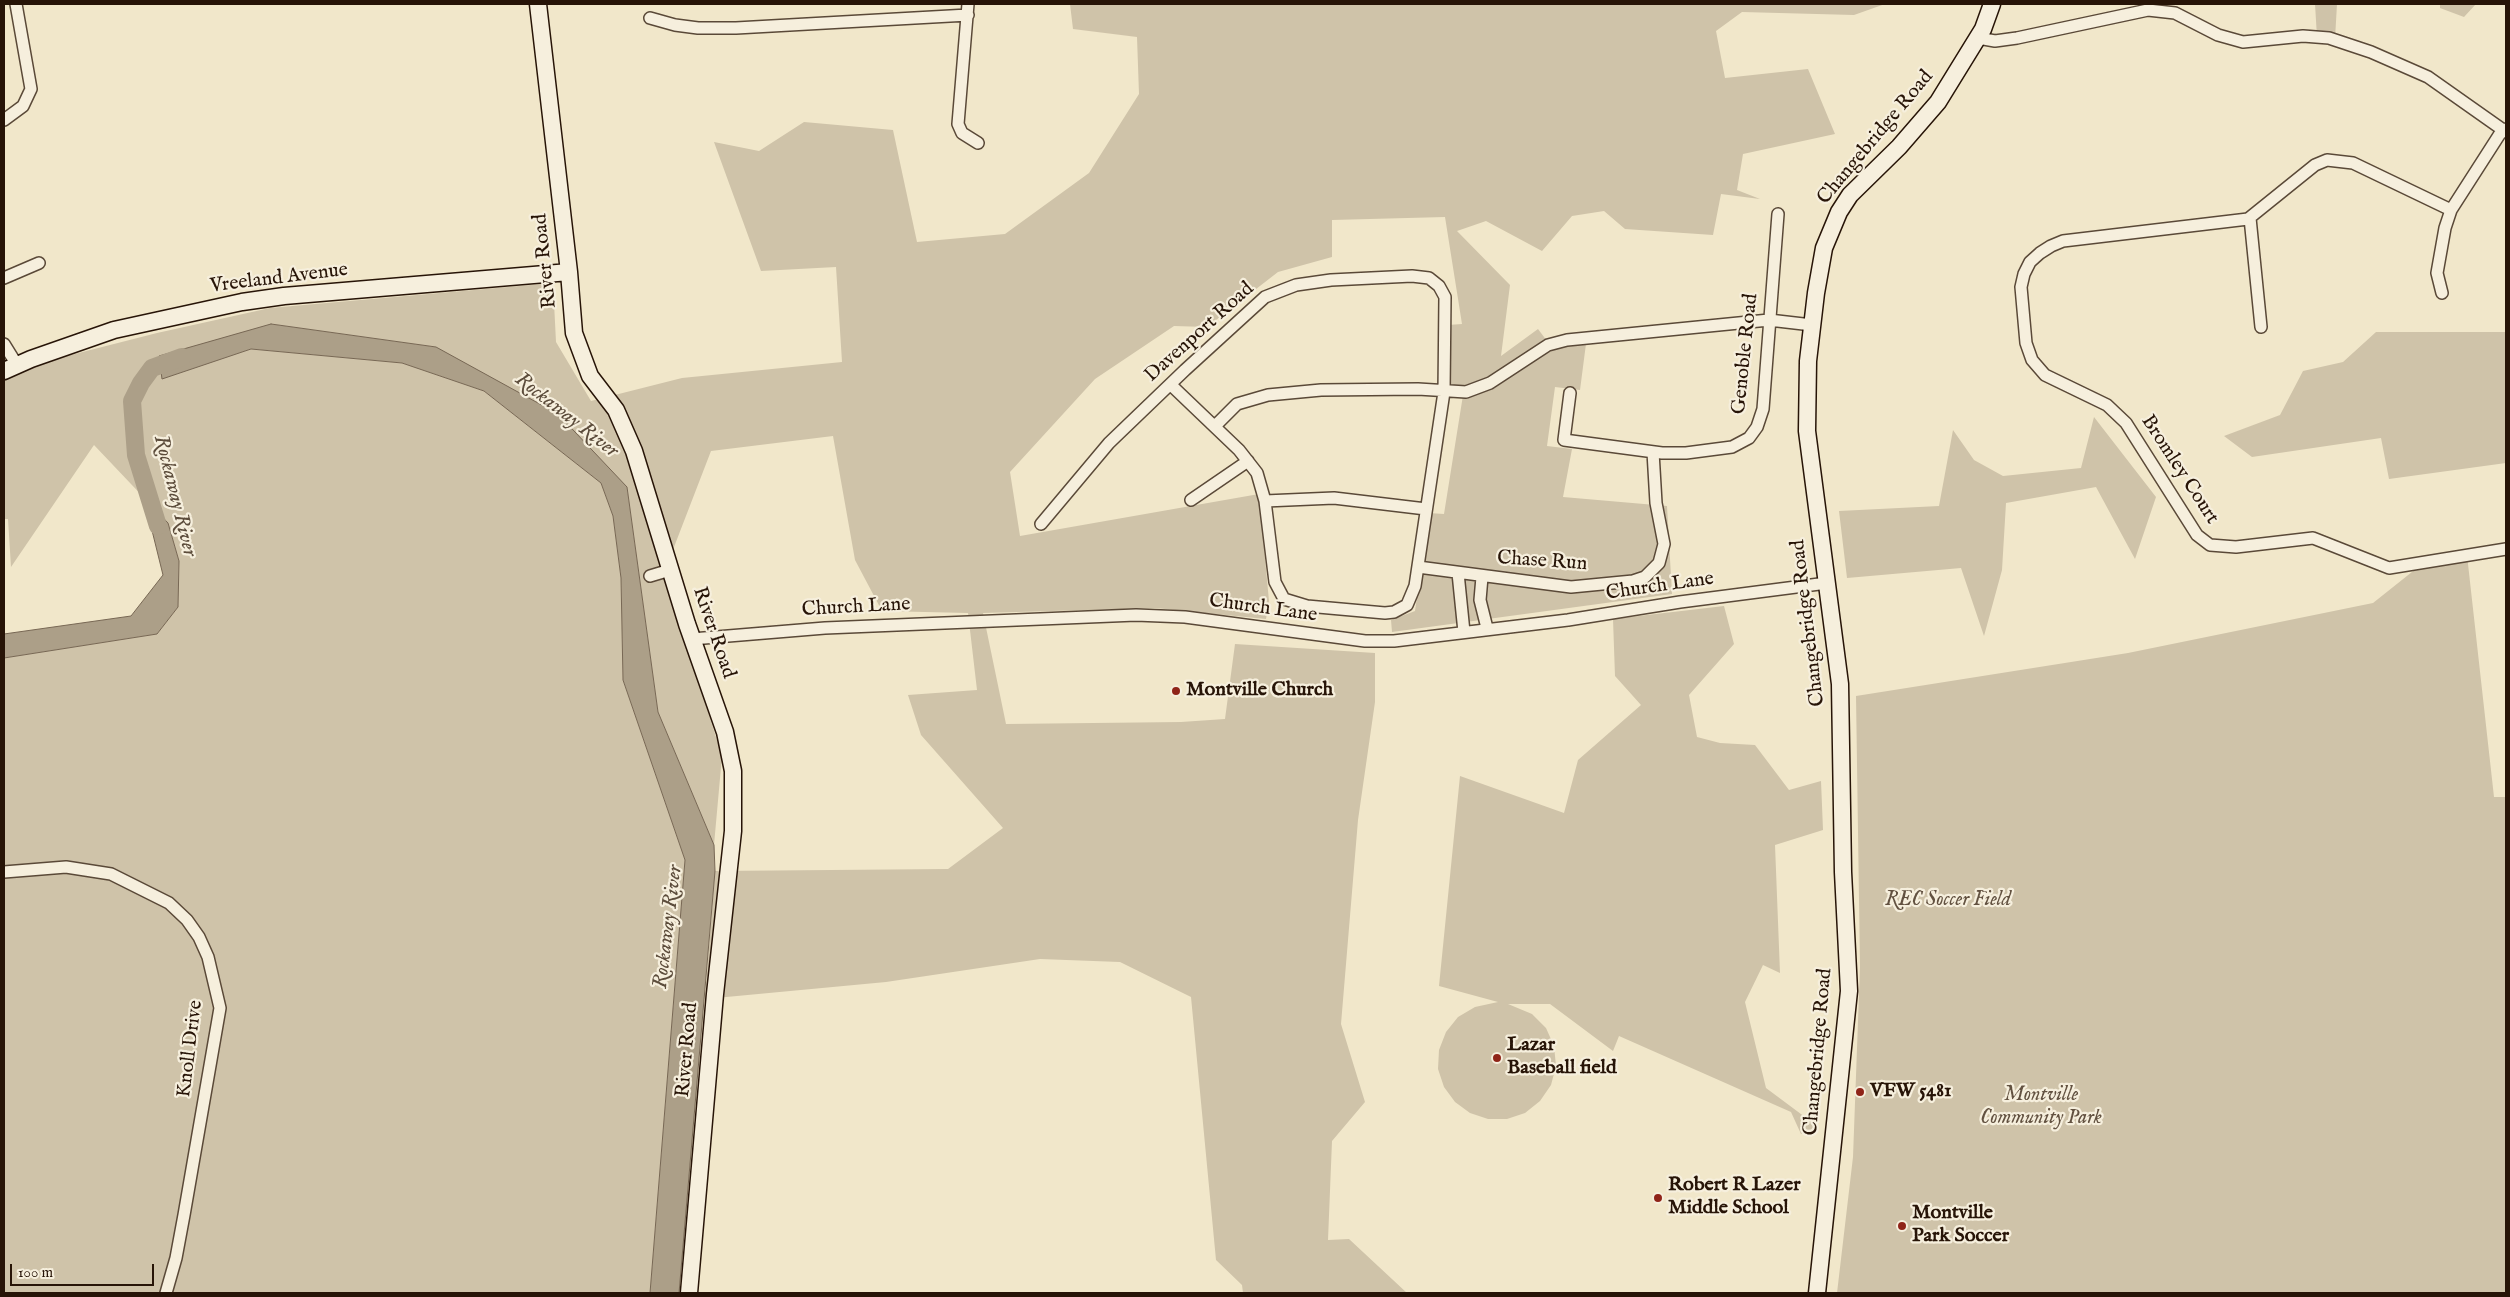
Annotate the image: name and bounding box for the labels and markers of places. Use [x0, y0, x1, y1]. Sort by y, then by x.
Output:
place label: Montville Church [1186, 679, 1333, 703]
marker: Montville Church [1170, 685, 1182, 697]
place label: Lazar Baseball field [1507, 1034, 1617, 1081]
marker: Lazar Baseball field [1491, 1052, 1503, 1064]
place label: VFW 5481 [1870, 1080, 1951, 1104]
marker: VFW 5481 [1854, 1086, 1866, 1098]
place label: Robert R Lazer Middle School [1668, 1174, 1800, 1221]
marker: Robert R Lazer Middle School [1652, 1192, 1664, 1204]
place label: Montville Park Soccer [1912, 1202, 2009, 1249]
marker: Montville Park Soccer [1896, 1220, 1908, 1232]

